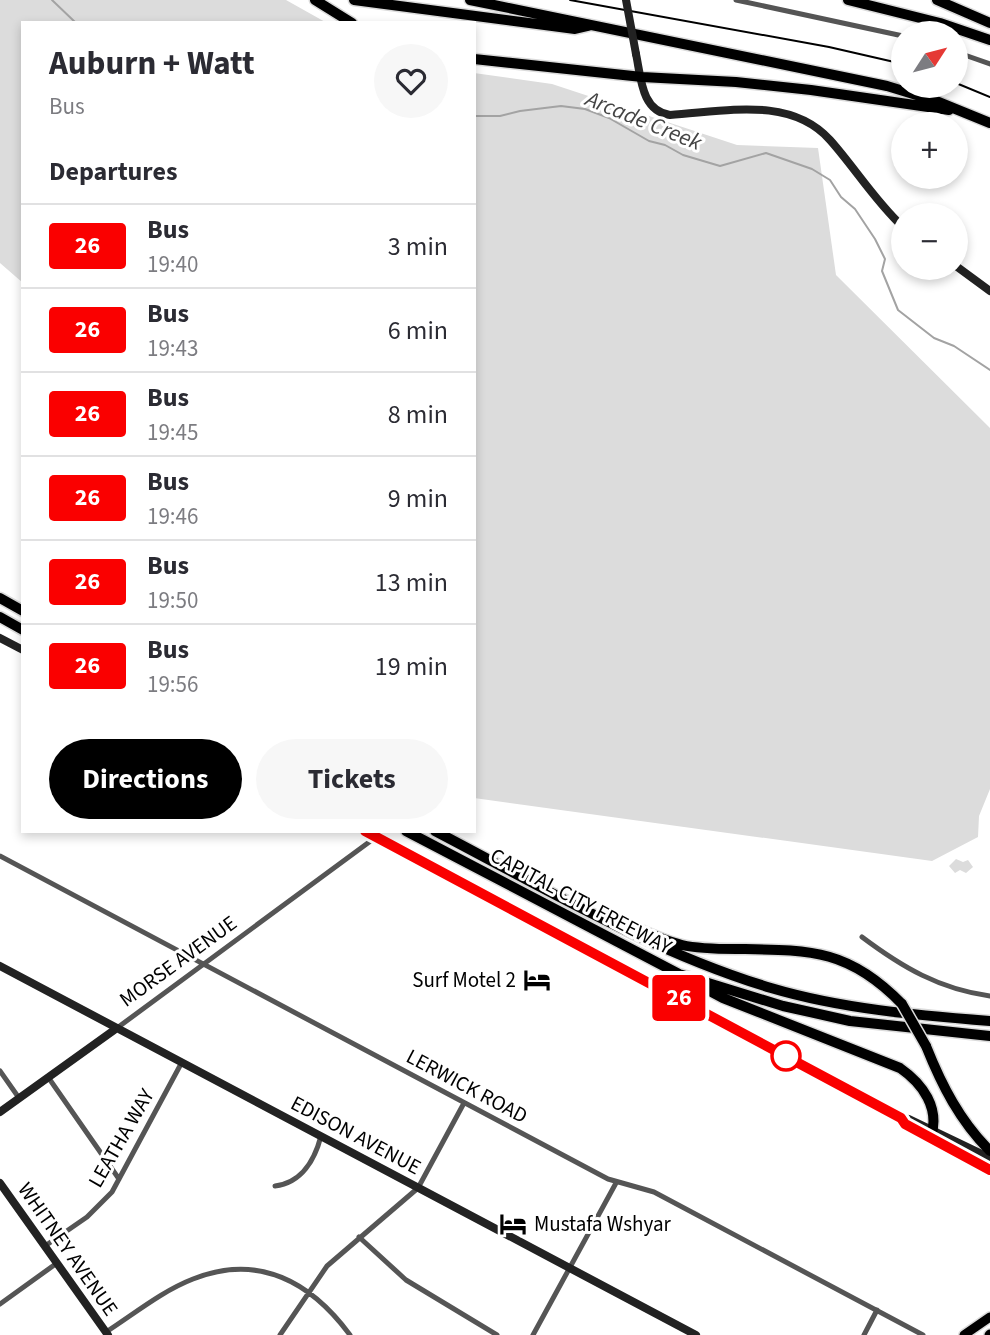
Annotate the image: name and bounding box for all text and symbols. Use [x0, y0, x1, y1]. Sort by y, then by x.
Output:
north arrow [891, 21, 968, 98]
map controls [891, 21, 968, 280]
text: Auburn + Watt [49, 40, 255, 87]
button: heart [374, 44, 448, 118]
water label: Arcade Creek [579, 81, 708, 159]
text: Bus [49, 90, 85, 123]
button: + [891, 112, 968, 189]
text: Departures [49, 153, 177, 190]
button: − [891, 203, 968, 280]
text: Bus [147, 211, 189, 248]
text: 26 [75, 228, 100, 263]
text: 3 min [388, 228, 448, 265]
text: 19:40 [147, 248, 198, 281]
text: Bus [147, 295, 189, 332]
text: 26 [75, 312, 100, 347]
text: 6 min [388, 312, 448, 349]
text: 19:43 [147, 332, 198, 365]
text: Bus [147, 379, 189, 416]
text: 26 [75, 396, 100, 431]
text: 8 min [388, 396, 448, 433]
text: 19:45 [147, 416, 198, 449]
text: Bus [147, 463, 189, 500]
text: 26 [75, 480, 100, 515]
text: 9 min [388, 480, 448, 517]
text: 19:46 [147, 500, 198, 533]
text: Bus [147, 547, 189, 584]
text: 26 [75, 564, 100, 599]
text: 13 min [375, 564, 448, 601]
text: 19:50 [147, 584, 198, 617]
text: Bus [147, 631, 189, 668]
text: 26 [75, 648, 100, 683]
text: 19 min [375, 648, 448, 685]
text: 19:56 [147, 668, 198, 701]
button: Directions [49, 739, 242, 819]
button: Tickets [256, 739, 448, 819]
street label: CAPITAL CITY FREEWAY [485, 840, 678, 962]
street label: MORSE AVENUE [113, 908, 243, 1014]
place label: Surf Motel 2 [412, 965, 516, 995]
hotel icon: Surf Motel 2 [522, 965, 552, 995]
line badge: 26 [648, 975, 710, 1021]
text: 26 [666, 980, 692, 1015]
street label: LERWICK ROAD [401, 1041, 533, 1131]
unlabelled marker [771, 1041, 801, 1071]
street label: LEATHA WAY [81, 1082, 162, 1193]
street label: EDISON AVENUE [286, 1088, 426, 1182]
street label: WHITNEY AVENUE [11, 1176, 125, 1322]
hotel icon: Mustafa Wshyar [498, 1209, 528, 1239]
place label: Mustafa Wshyar [534, 1209, 672, 1239]

